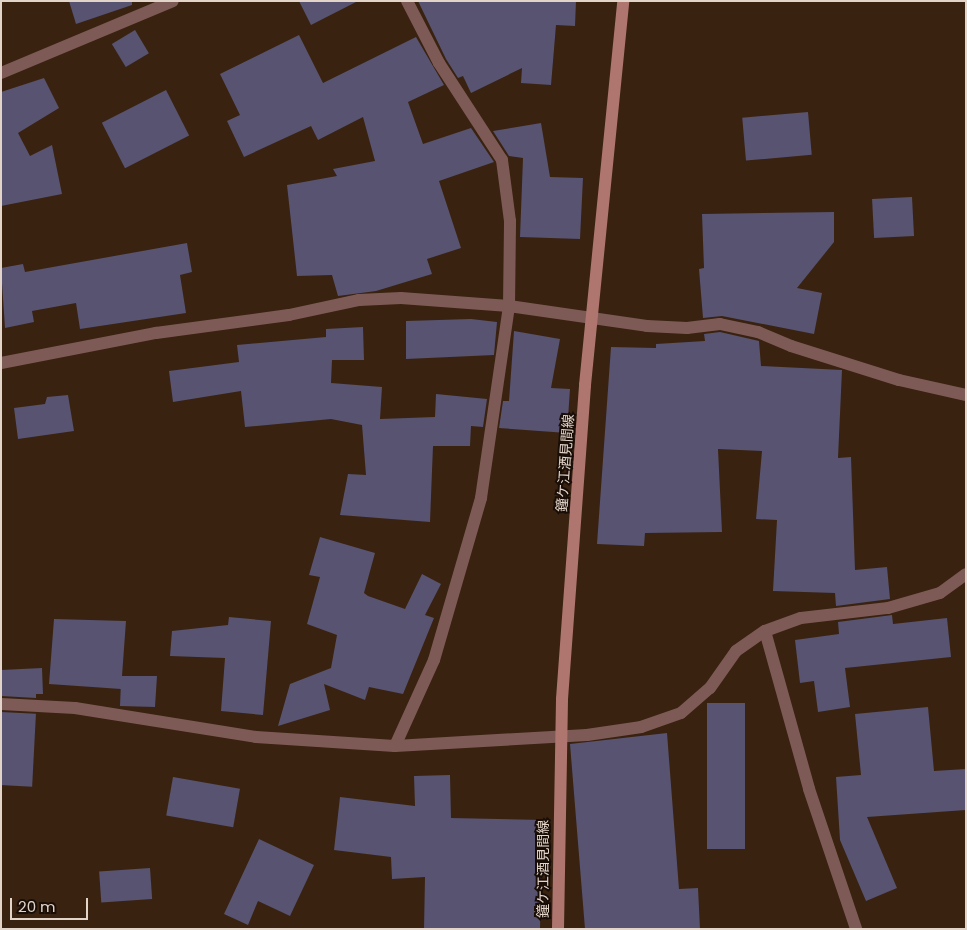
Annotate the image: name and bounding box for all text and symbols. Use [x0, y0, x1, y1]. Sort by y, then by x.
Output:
street label: 鐘ケ江酒見間線 [553, 414, 577, 512]
street label: 鐘ケ江酒見間線 [535, 820, 551, 918]
scale bar [12, 888, 90, 920]
text: 20 m [18, 896, 56, 917]

